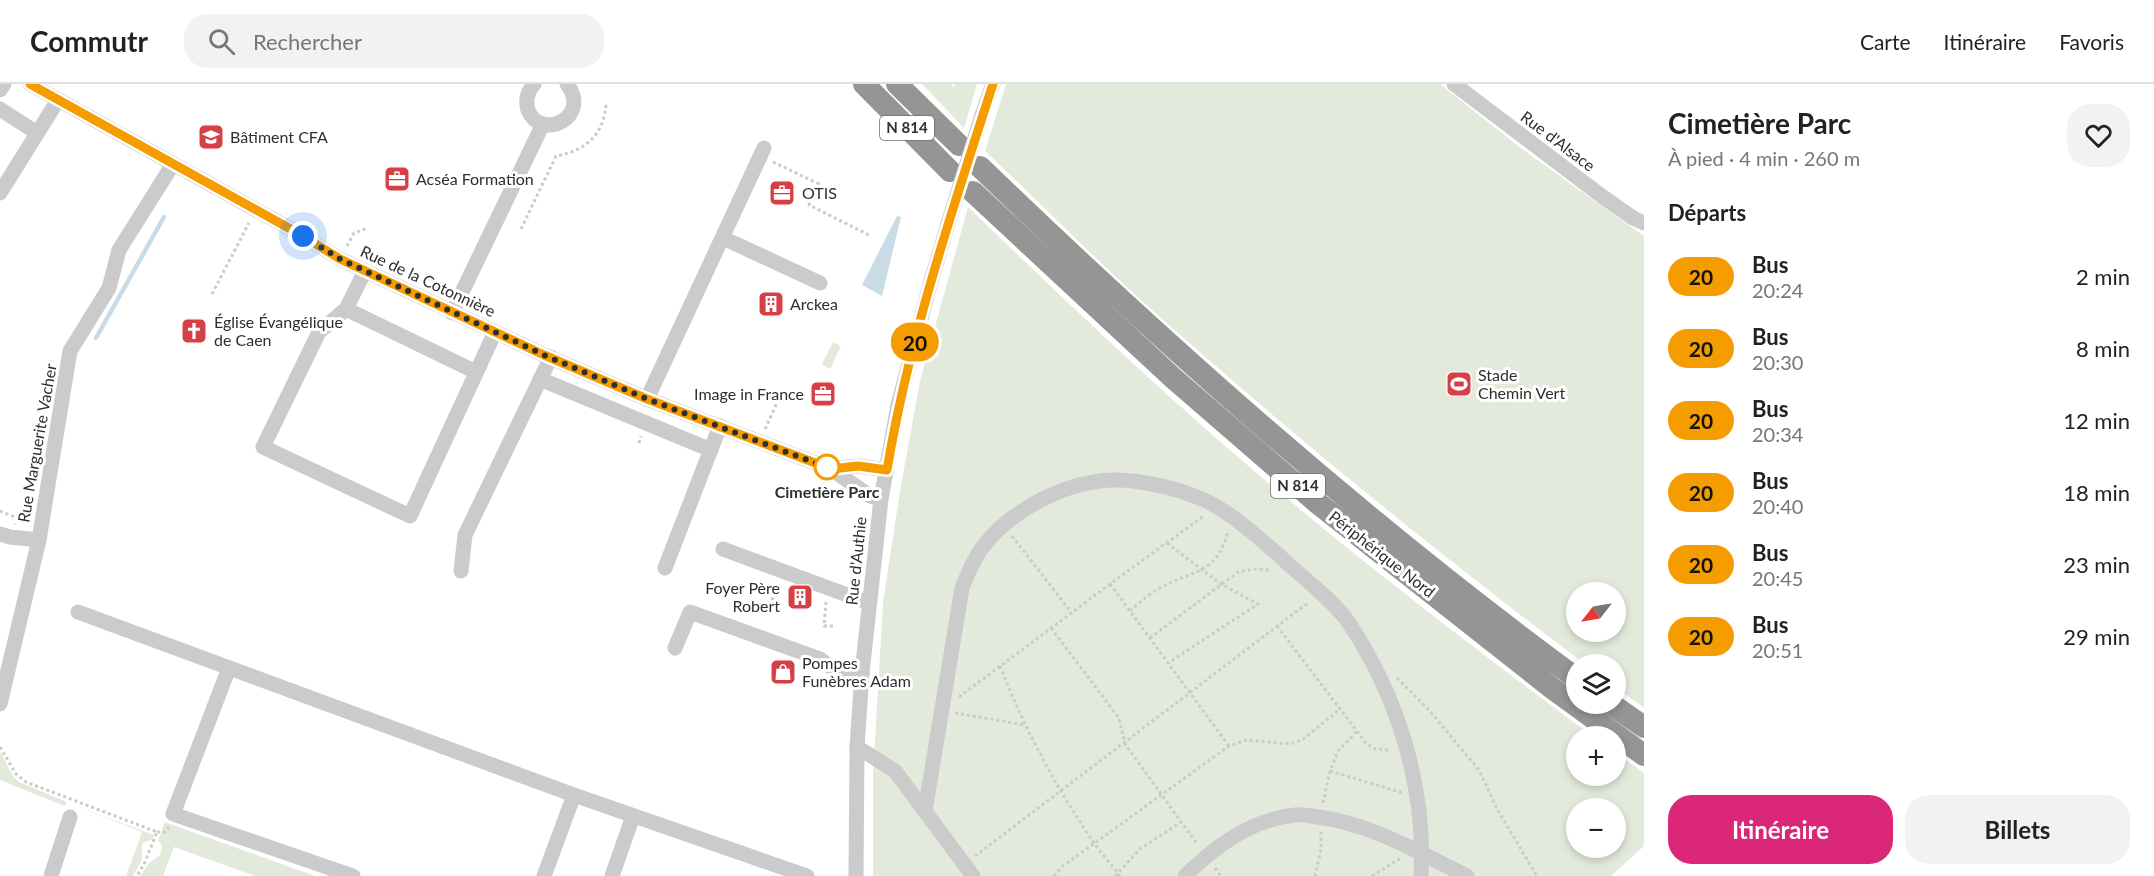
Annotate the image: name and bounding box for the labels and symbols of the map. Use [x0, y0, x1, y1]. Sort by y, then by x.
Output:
street label: Rue d'Alsace [1517, 107, 1599, 175]
road number: N 814 [880, 116, 934, 140]
school or university icon: Bâtiment CFA [196, 122, 226, 152]
place label: Bâtiment CFA [230, 127, 328, 146]
office icon: Acséa Formation [382, 164, 412, 194]
place label: Acséa Formation [416, 169, 534, 188]
office icon: OTIS [767, 178, 797, 208]
place label: OTIS [802, 183, 837, 202]
your location [288, 221, 318, 251]
street label: Rue de la Cotonnière [358, 241, 499, 320]
building icon: Arckea [756, 289, 786, 319]
place label: Arckea [790, 294, 838, 313]
place label: Église Évangélique de Caen [214, 312, 343, 349]
church icon: Église Évangélique de Caen [179, 316, 209, 346]
line badge: 20 [888, 322, 942, 362]
street label: Rue Marguerite Vacher [13, 362, 60, 524]
place label: Stade Chemin Vert [1478, 365, 1565, 402]
sports icon: Stade Chemin Vert [1444, 369, 1474, 399]
office icon: Image in France [808, 379, 838, 409]
place label: Image in France [694, 384, 804, 403]
marker: Cimetière Parc [814, 454, 840, 480]
road number: N 814 [1271, 474, 1325, 498]
place label: Cimetière Parc [775, 482, 880, 501]
street label: Périphérique Nord [1326, 506, 1439, 601]
street label: Rue d'Authie [841, 516, 870, 606]
place label: Foyer Père Robert [705, 578, 780, 615]
building icon: Foyer Père Robert [785, 582, 815, 612]
north arrow [1566, 582, 1626, 642]
place label: Pompes Funèbres Adam [802, 653, 911, 690]
shop icon: Pompes Funèbres Adam [768, 657, 798, 687]

